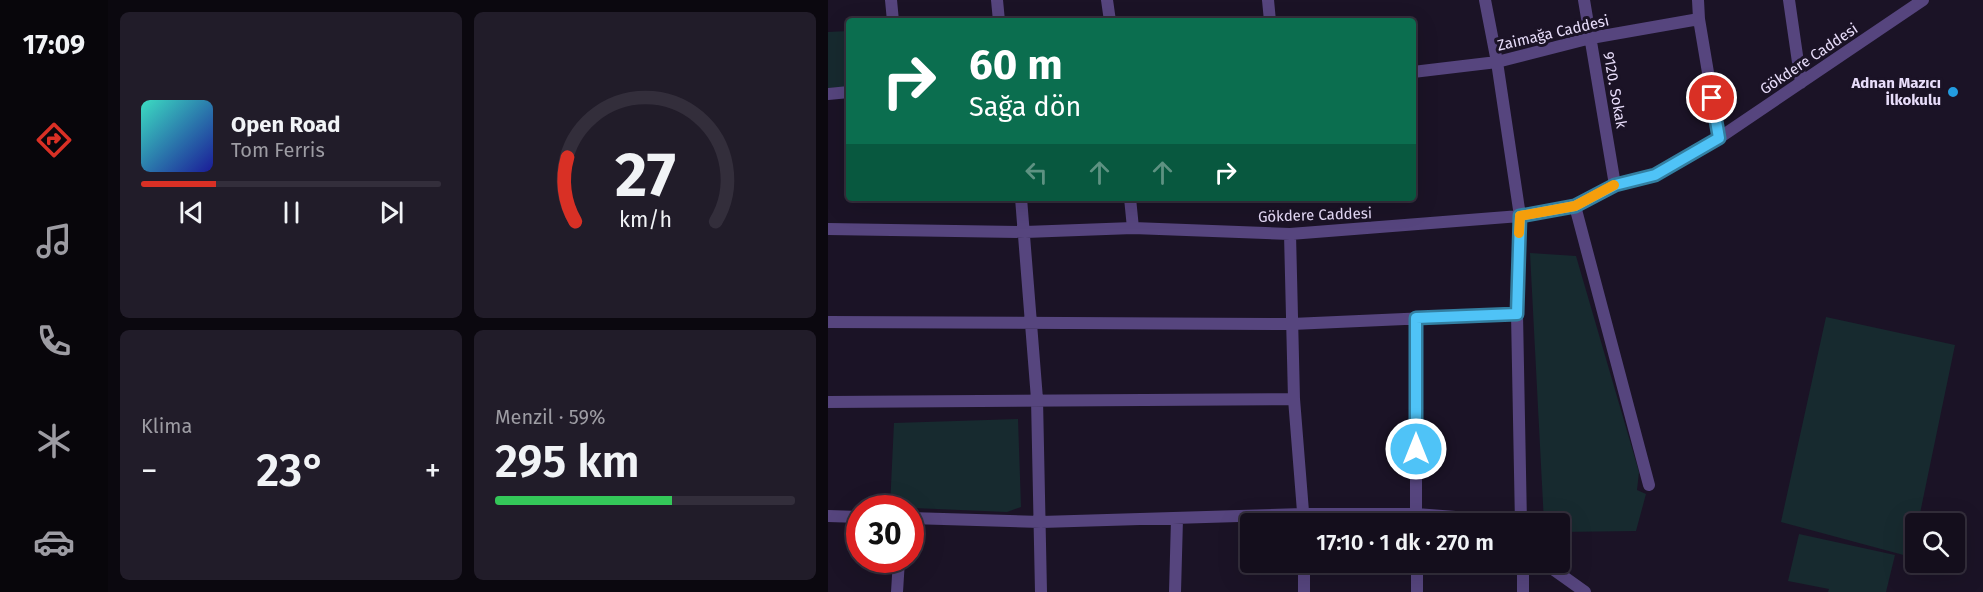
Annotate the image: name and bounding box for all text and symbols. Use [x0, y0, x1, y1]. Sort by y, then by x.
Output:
street label: Zaimağa Caddesi [1495, 11, 1611, 55]
street label: Gökdere Caddesi [1757, 20, 1861, 98]
text: 17:09 [23, 29, 85, 61]
text: 60 m [969, 40, 1063, 90]
icon: right [870, 42, 948, 120]
street label: 9120. Sokak [1599, 50, 1631, 130]
pin [1686, 72, 1737, 123]
place label: Adnan Mazıcı İlkokulu [1851, 74, 1941, 109]
icon: arrive [1695, 81, 1728, 114]
marker: Adnan Mazıcı İlkokulu [1946, 85, 1960, 99]
text: Sağa dön [969, 91, 1081, 123]
text: Open Road [231, 111, 341, 138]
icon: directions [33, 119, 75, 161]
text: Tom Ferris [231, 138, 325, 162]
text: 27 [615, 138, 675, 213]
icon: left [1020, 156, 1053, 189]
icon: ahead [1083, 156, 1116, 189]
icon: ahead [1146, 156, 1179, 189]
icon: right [1209, 156, 1242, 189]
icon: previous [175, 196, 208, 229]
icon: pause [275, 196, 308, 229]
icon: next [375, 196, 408, 229]
street label: Gökdere Caddesi [1258, 204, 1372, 226]
text: km/h [618, 207, 672, 233]
icon: music [33, 220, 75, 262]
icon: phone [33, 320, 75, 362]
text: Menzil · 59% [495, 405, 606, 429]
text: Klima [141, 414, 192, 438]
position arrow [1384, 417, 1448, 481]
icon: climate [33, 420, 75, 462]
text: 295 km [495, 435, 640, 489]
text: 23° [256, 444, 326, 498]
text: − [141, 451, 158, 491]
text: + [425, 451, 441, 491]
speed limit sign: 30 [846, 495, 924, 573]
map controls [1905, 513, 1965, 573]
button: search [1905, 513, 1965, 573]
icon: car [33, 521, 75, 563]
text: 17:10 · 1 dk · 270 m [1316, 529, 1494, 556]

